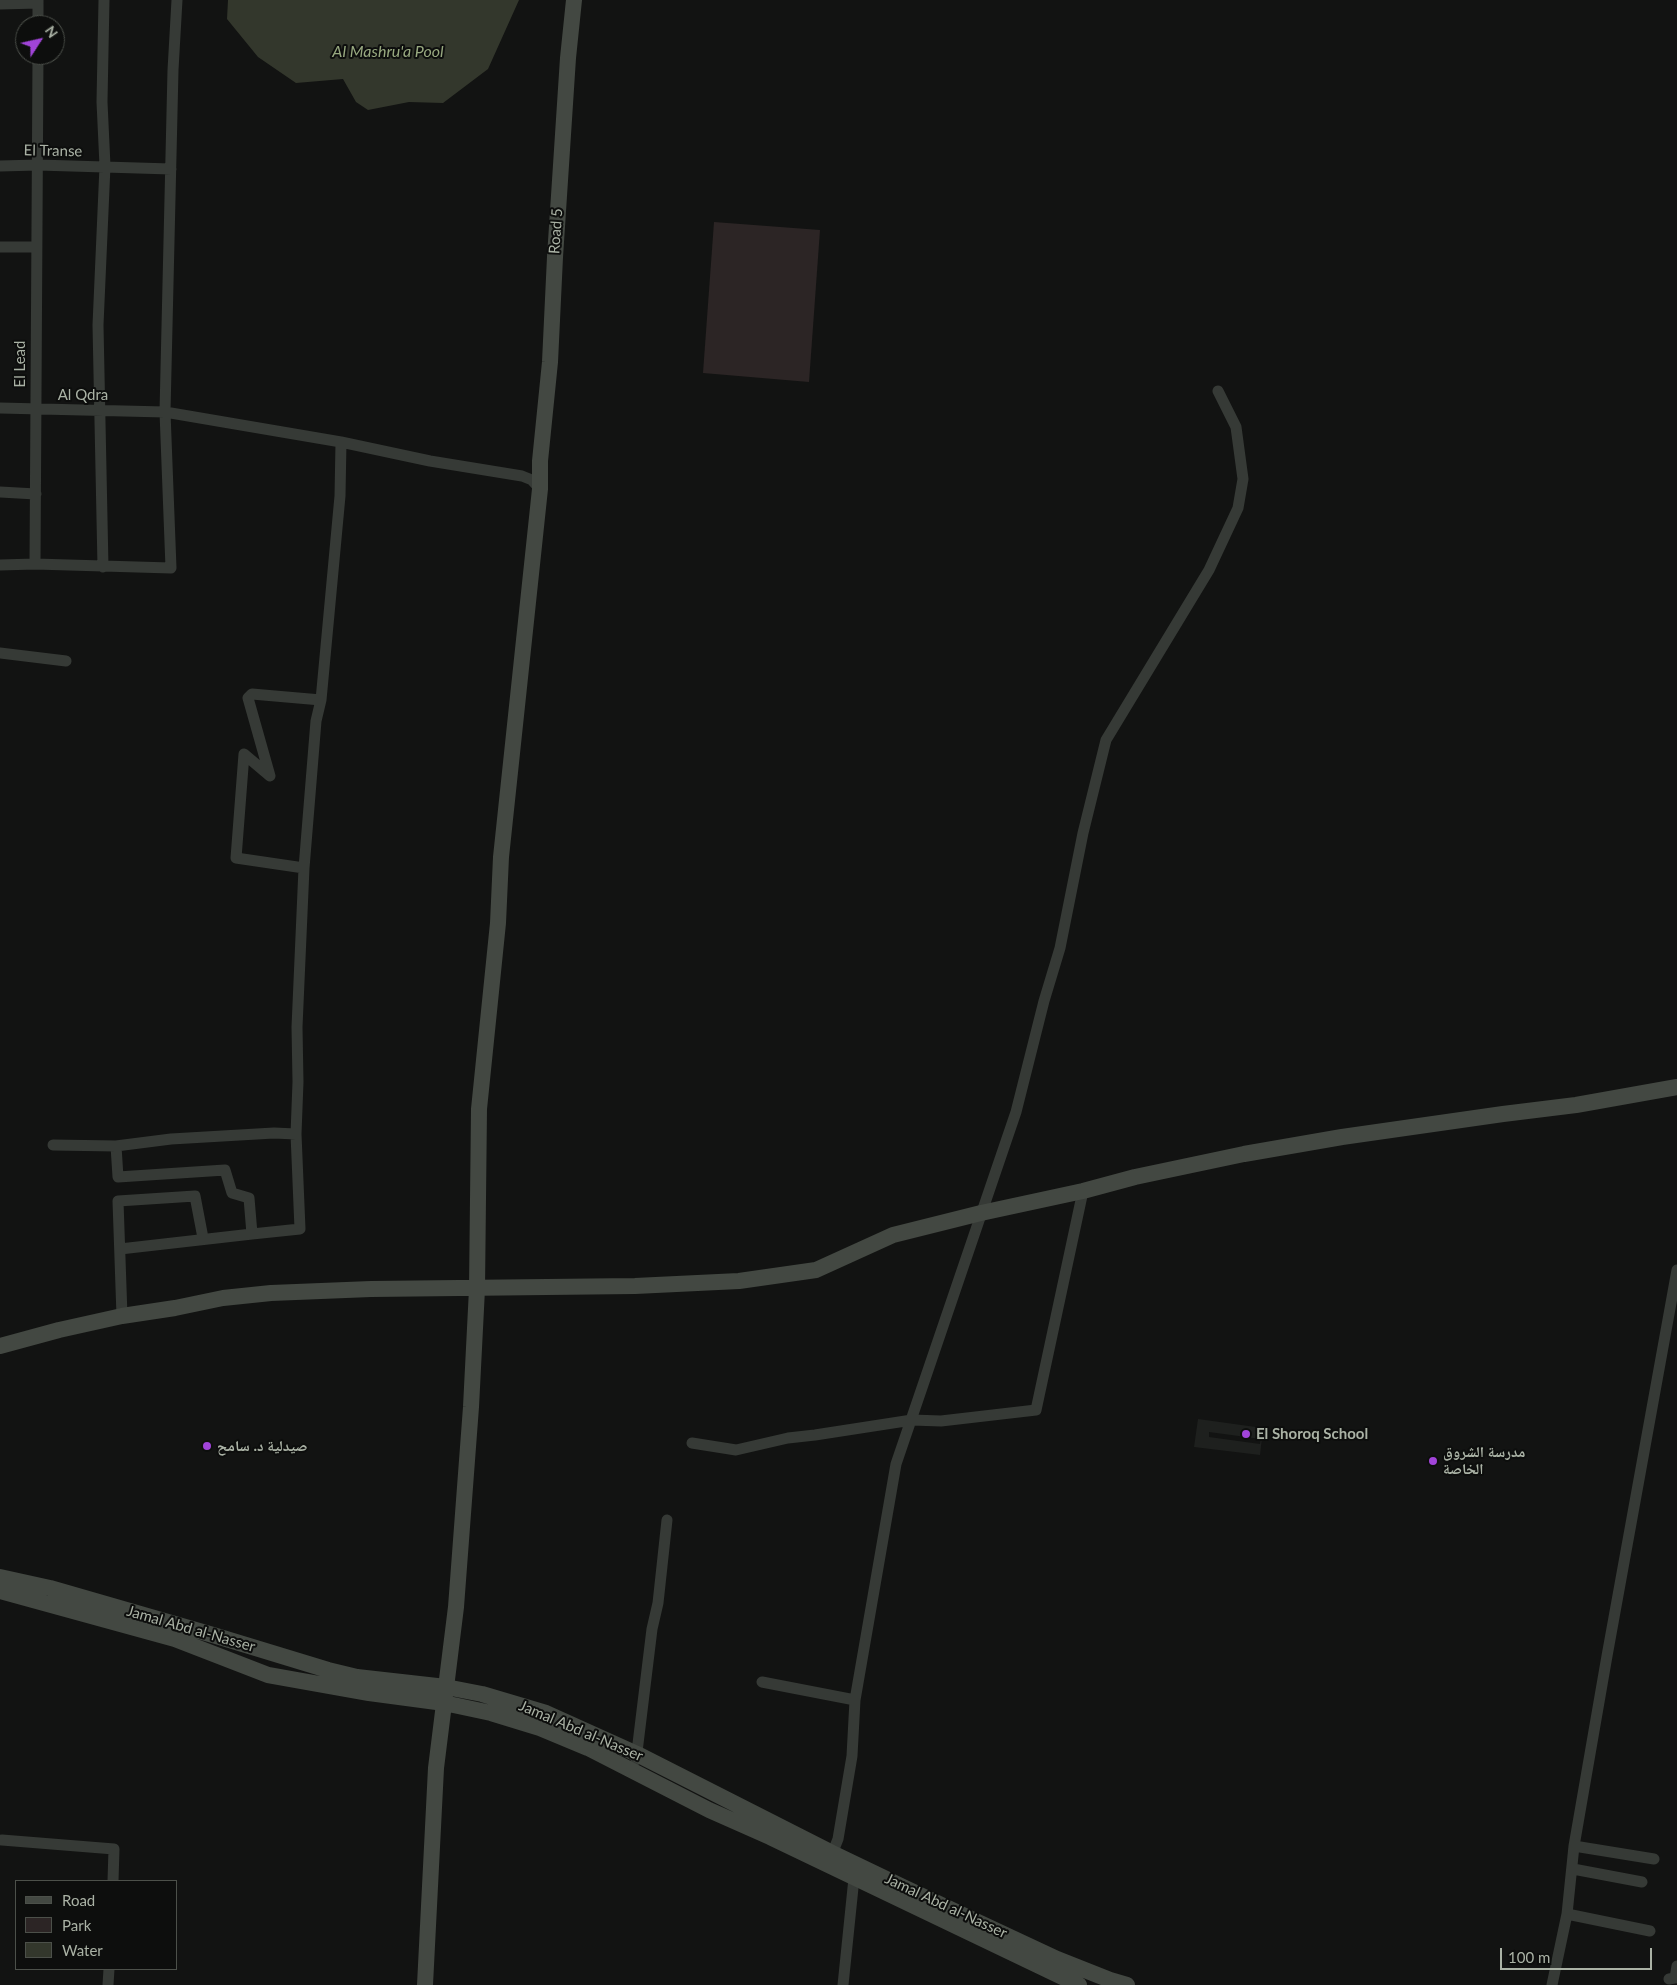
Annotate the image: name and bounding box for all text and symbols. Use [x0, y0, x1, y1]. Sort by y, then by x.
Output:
north arrow [15, 15, 65, 65]
text: N [42, 22, 62, 41]
water label: Al Mashru'a Pool [332, 42, 444, 62]
street label: El Transe [23, 141, 83, 161]
street label: Road 5 [545, 208, 567, 254]
street label: El Lead [11, 341, 29, 387]
street label: Al Qdra [58, 386, 108, 404]
place label: El Shoroq School [1256, 1425, 1368, 1443]
marker: El Shoroq School [1240, 1428, 1252, 1440]
place label: صيدلية د. سامح [217, 1437, 307, 1455]
marker: صيدلية د. سامح [201, 1440, 213, 1452]
place label: مدرسة الشروق الخاصة [1443, 1443, 1525, 1478]
marker: مدرسة الشروق الخاصة [1427, 1455, 1439, 1467]
street label: Jamal Abd al-Nasser [125, 1602, 257, 1656]
street label: Jamal Abd al-Nasser [516, 1697, 646, 1765]
street label: Jamal Abd al-Nasser [882, 1870, 1010, 1942]
legend [15, 1880, 178, 1970]
text: Road [62, 1891, 95, 1909]
text: Park [62, 1916, 91, 1934]
scale bar [1502, 1938, 1654, 1970]
text: Water [62, 1941, 103, 1959]
text: 100 m [1508, 1948, 1550, 1966]

